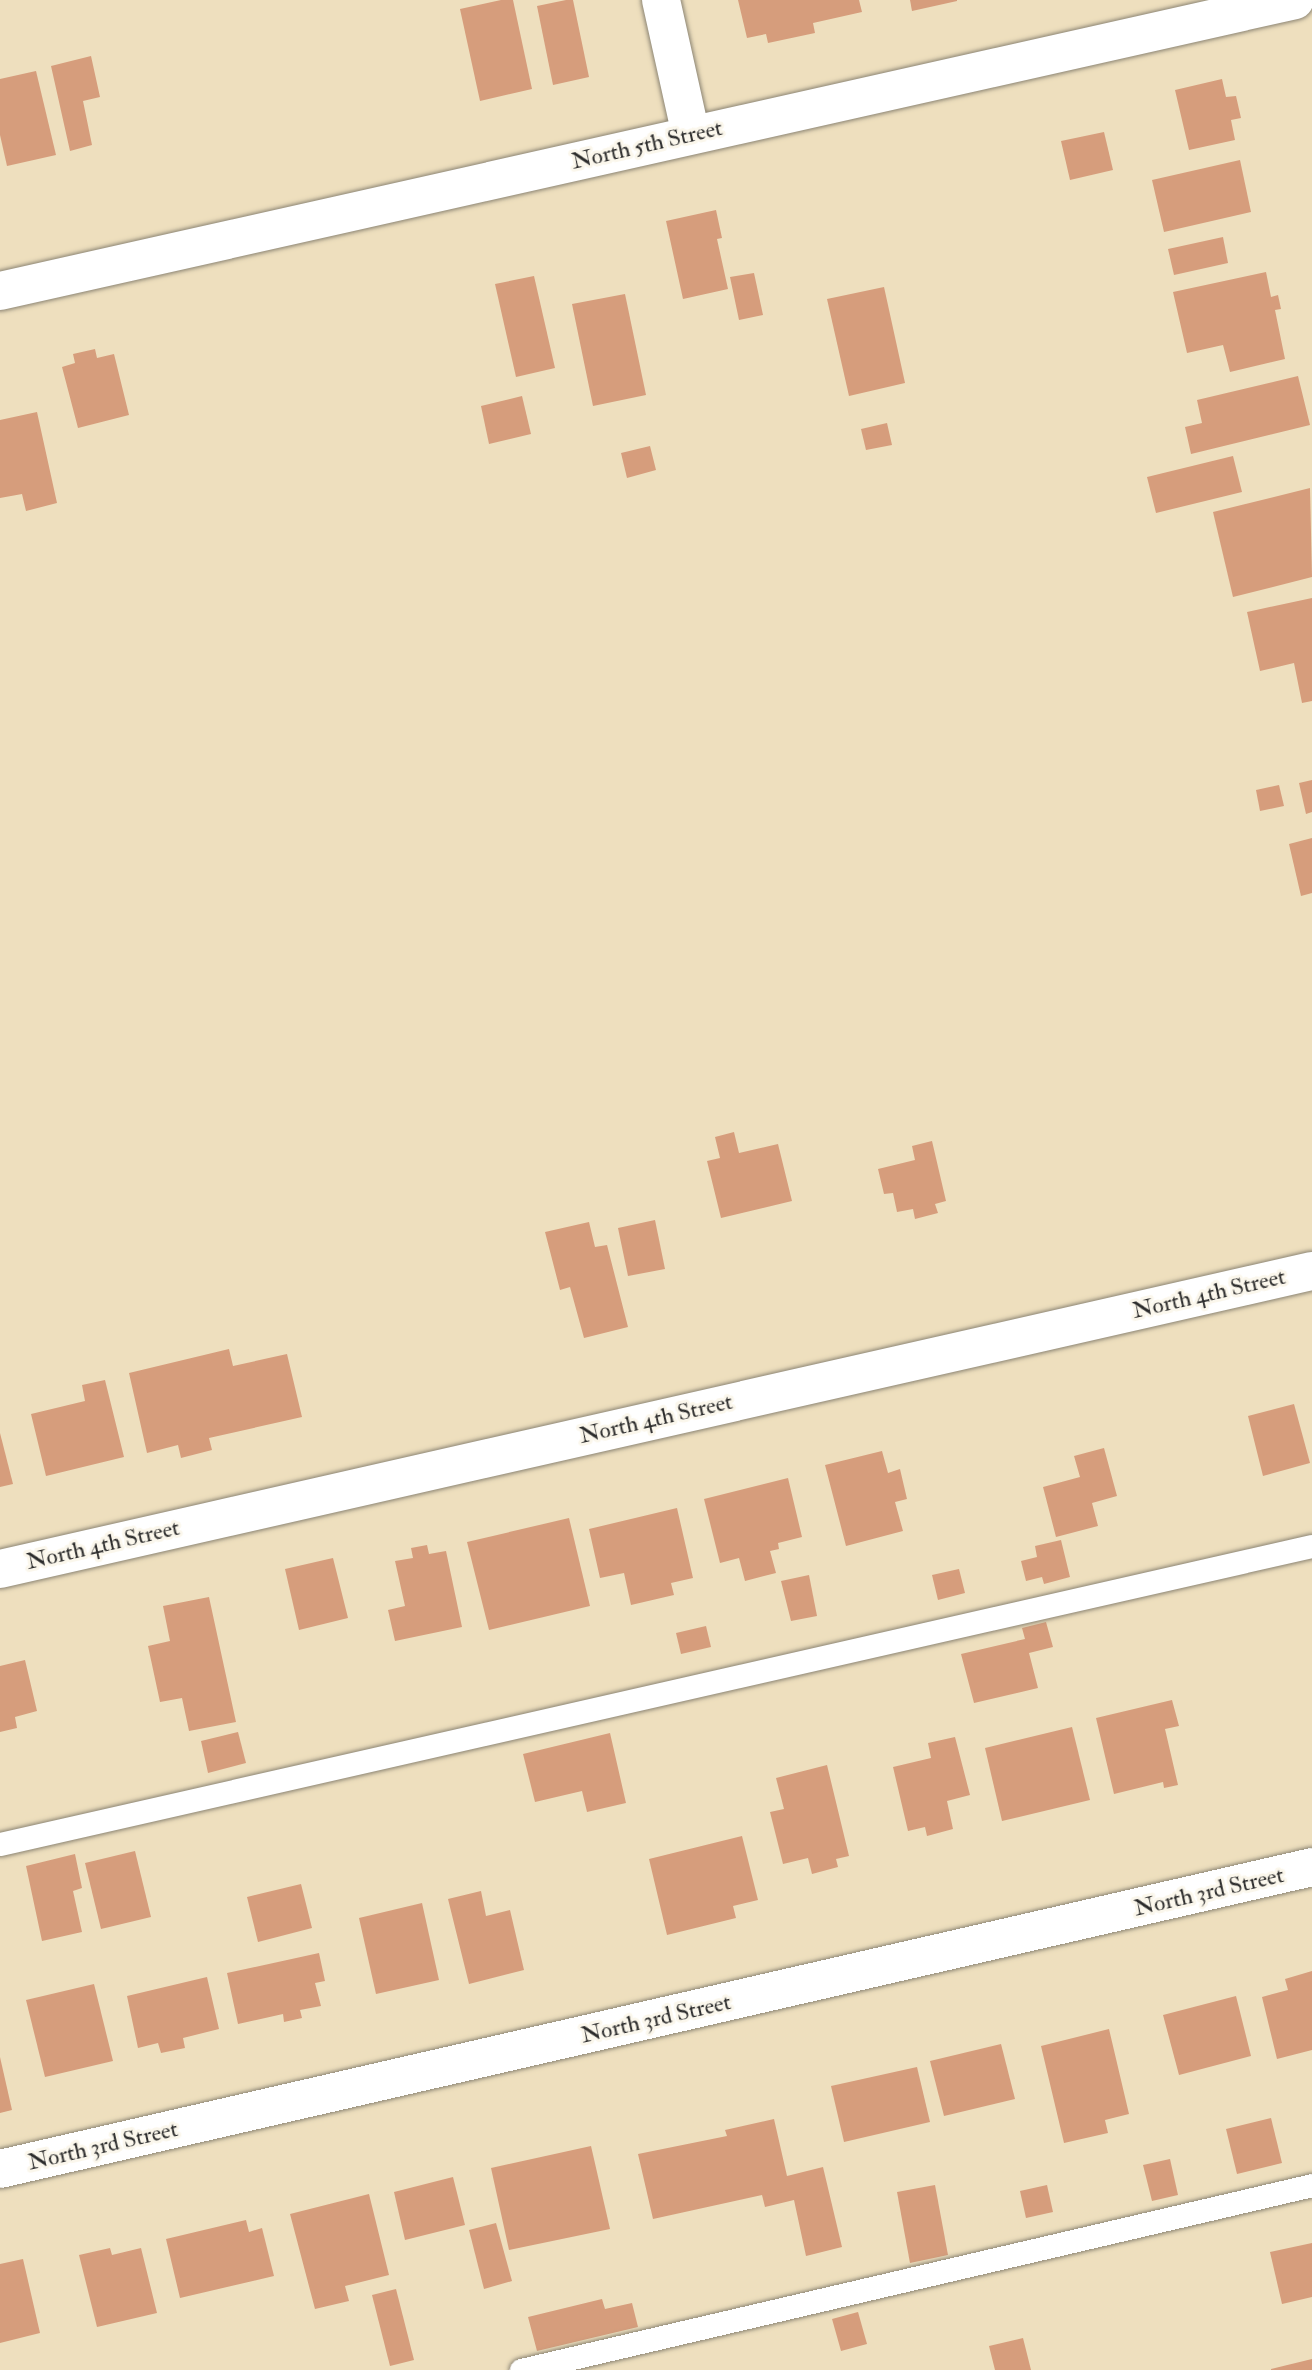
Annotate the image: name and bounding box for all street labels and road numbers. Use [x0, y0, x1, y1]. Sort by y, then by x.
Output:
street label: North 5th Street [569, 114, 725, 176]
street label: North 4th Street [1130, 1263, 1288, 1325]
street label: North 4th Street [577, 1388, 735, 1450]
street label: North 4th Street [24, 1514, 182, 1576]
street label: North 3rd Street [1131, 1861, 1287, 1923]
street label: North 3rd Street [578, 1988, 734, 2050]
street label: North 3rd Street [25, 2115, 181, 2177]

